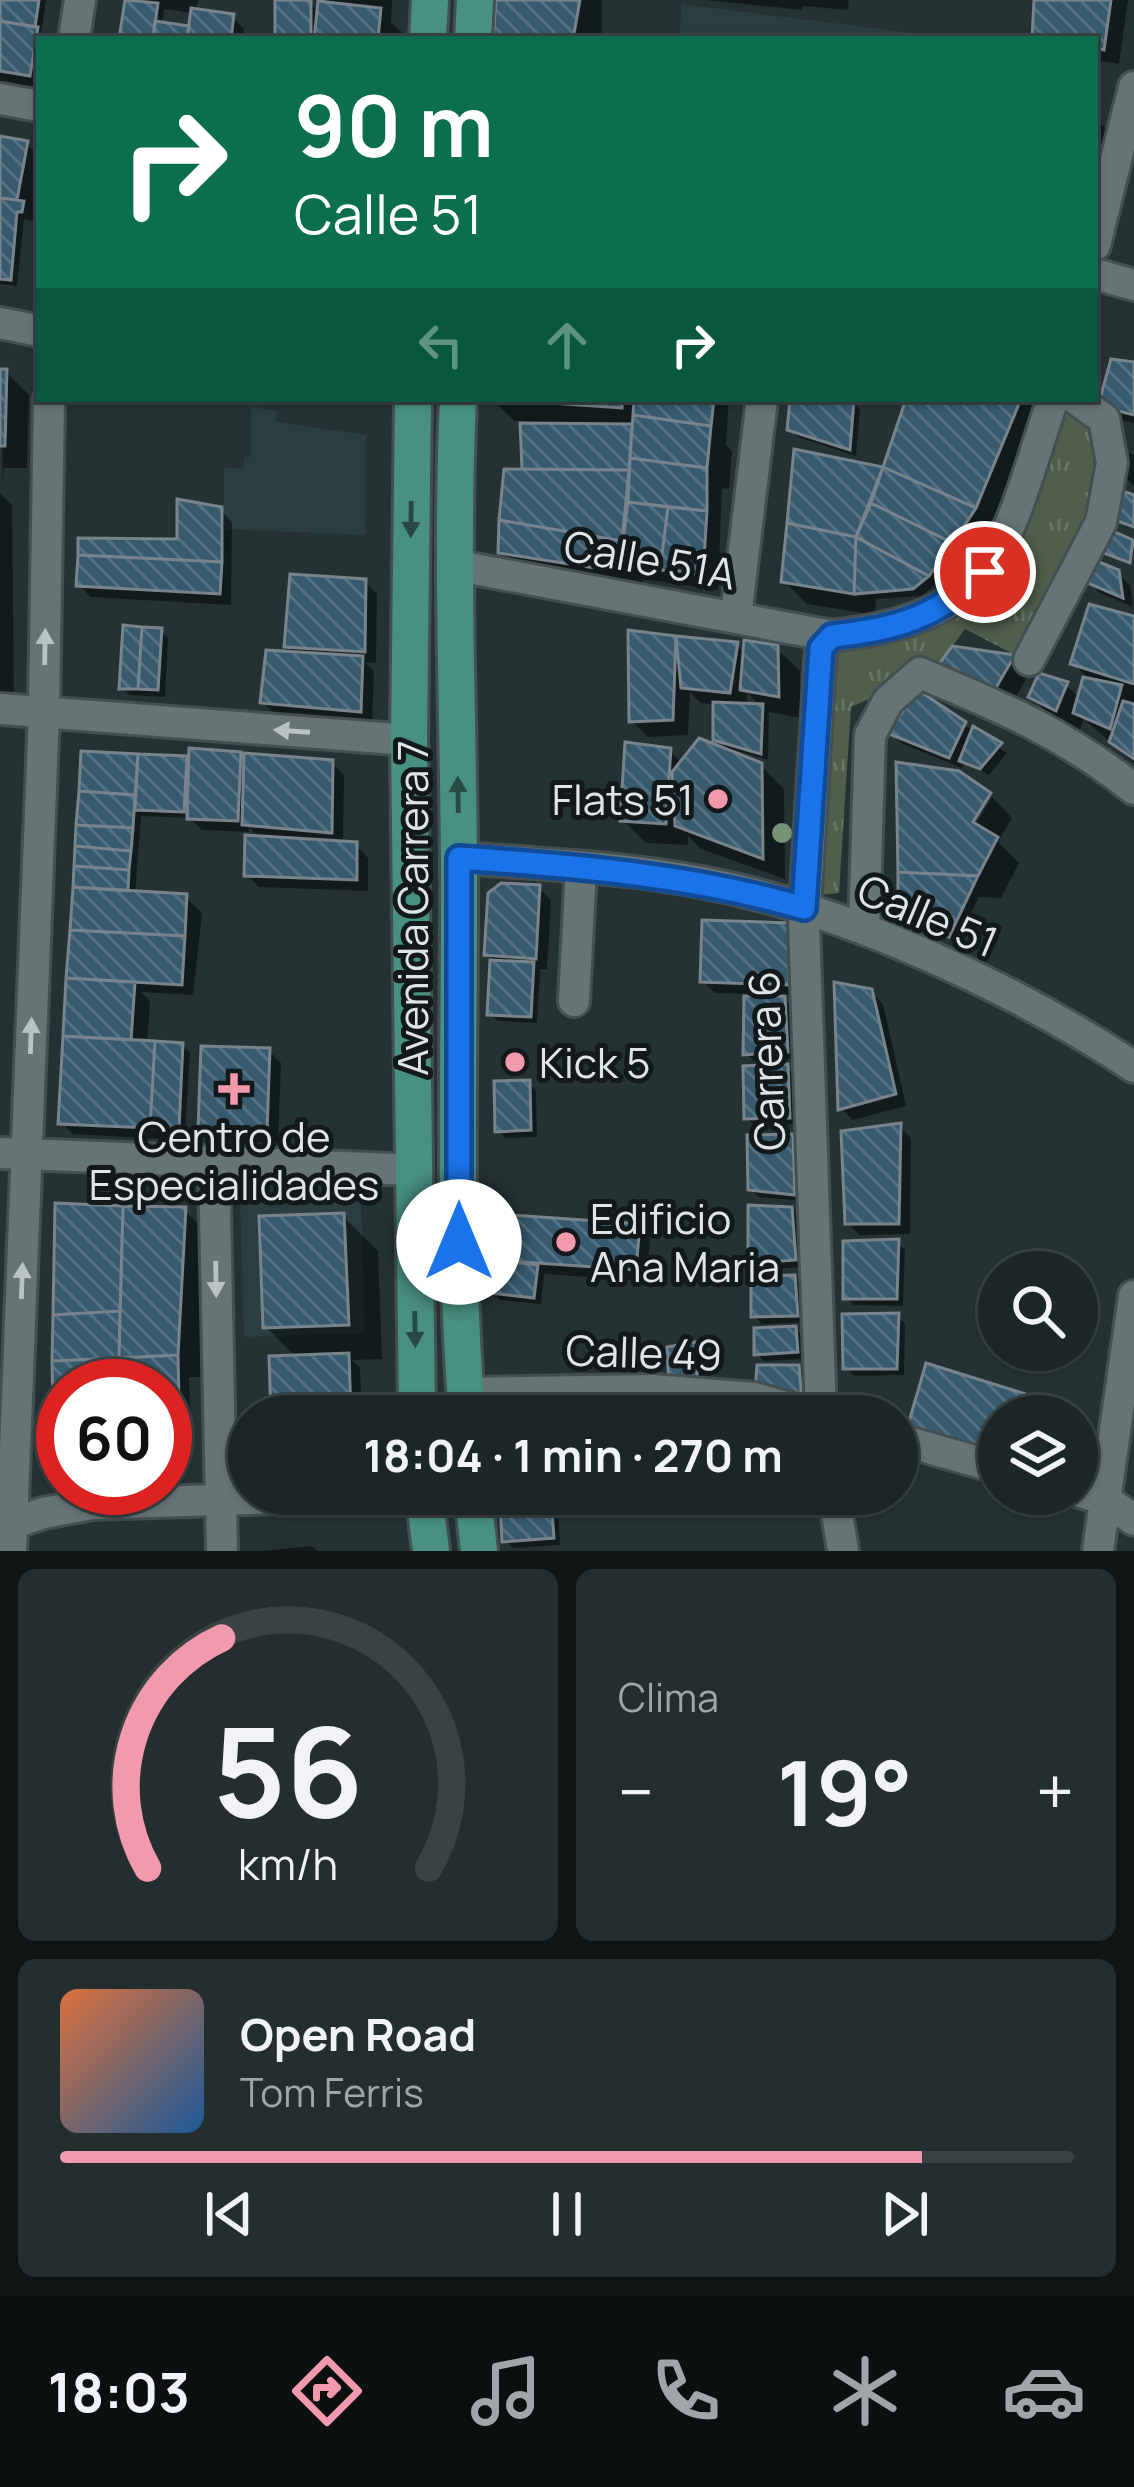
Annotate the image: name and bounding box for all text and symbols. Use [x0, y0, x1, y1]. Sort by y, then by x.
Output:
text: 90 m [294, 67, 494, 182]
icon: right [96, 84, 252, 240]
text: Calle 51 [294, 176, 482, 250]
icon: left [408, 312, 474, 378]
icon: ahead [534, 312, 600, 378]
icon: right [660, 312, 726, 378]
one-way arrow [402, 501, 421, 539]
street label: Calle 51A [560, 515, 740, 603]
pin [934, 521, 1036, 623]
icon: arrive [952, 539, 1018, 605]
one-way arrow [36, 627, 55, 665]
one-way arrow [273, 721, 310, 740]
street label: Avenida Carrera 7 [383, 740, 441, 1076]
place label: Flats 51 [552, 770, 694, 828]
one-way arrow [448, 775, 467, 813]
marker: Flats 51 [705, 786, 731, 812]
street label: Calle 51 [849, 860, 1007, 970]
street label: Carrera 6 [734, 970, 798, 1152]
one-way arrow [22, 1016, 41, 1054]
place label: Kick 5 [539, 1033, 650, 1091]
marker: Kick 5 [502, 1049, 528, 1075]
marker: Centro de Especialidades [218, 1073, 250, 1105]
place label: Centro de Especialidades [89, 1107, 379, 1213]
position arrow [396, 1179, 522, 1305]
place label: Edificio Ana Maria [590, 1189, 780, 1295]
marker: Edificio Ana Maria [553, 1229, 579, 1255]
map controls [978, 1251, 1098, 1515]
button: search [978, 1251, 1098, 1371]
one-way arrow [13, 1261, 32, 1299]
one-way arrow [206, 1261, 225, 1299]
one-way arrow [405, 1311, 424, 1349]
street label: Calle 49 [565, 1320, 723, 1384]
speed limit sign: 60 [36, 1359, 192, 1515]
button: layers [978, 1395, 1098, 1515]
text: 18:04 · 1 min · 270 m [363, 1424, 783, 1486]
text: Clima [618, 1670, 719, 1724]
text: 56 [213, 1684, 363, 1854]
text: 19° [777, 1730, 913, 1853]
text: − [618, 1746, 654, 1836]
text: + [1036, 1746, 1074, 1836]
text: km/h [238, 1834, 338, 1893]
text: Open Road [240, 2003, 476, 2065]
text: Tom Ferris [240, 2065, 424, 2119]
icon: previous [196, 2181, 262, 2247]
icon: pause [534, 2181, 600, 2247]
icon: next [872, 2181, 938, 2247]
icon: directions [285, 2349, 369, 2433]
icon: music [464, 2349, 548, 2433]
icon: phone [644, 2349, 728, 2433]
icon: climate [823, 2349, 907, 2433]
icon: car [1002, 2349, 1086, 2433]
text: 18:03 [48, 2354, 190, 2428]

